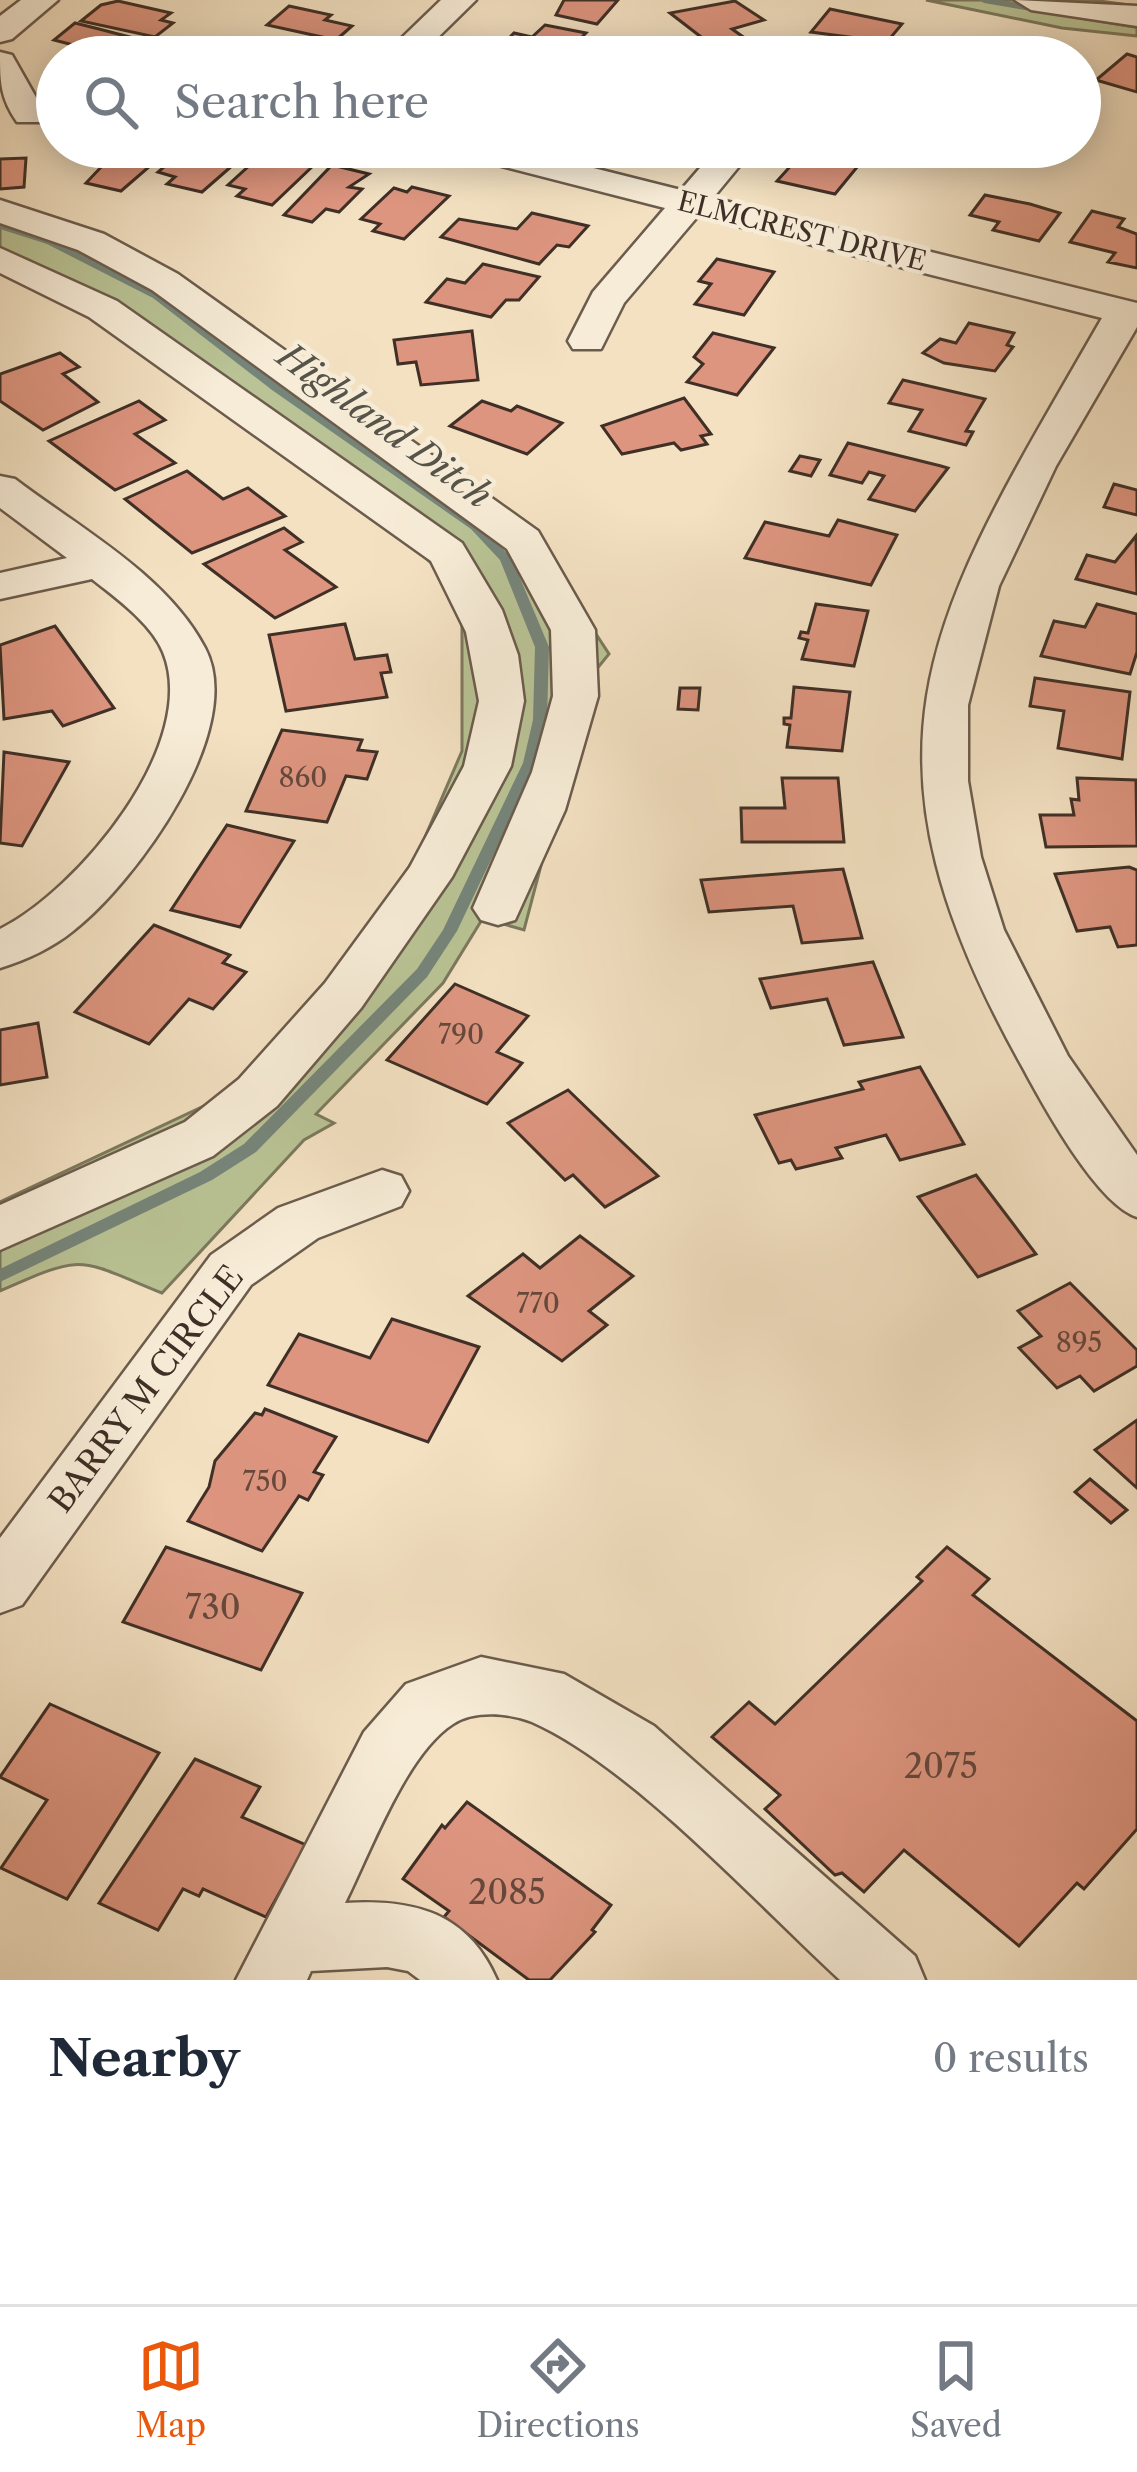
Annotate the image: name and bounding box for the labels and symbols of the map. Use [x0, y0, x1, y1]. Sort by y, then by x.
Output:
street label: ELMCREST DRIVE [674, 184, 930, 278]
water label: Highland Ditch [267, 331, 500, 517]
house number: 860 [279, 761, 327, 794]
house number: 790 [438, 1018, 484, 1051]
street label: BARRY M CIRCLE [40, 1258, 252, 1520]
house number: 770 [516, 1287, 560, 1320]
house number: 895 [1056, 1326, 1102, 1359]
house number: 750 [242, 1465, 288, 1498]
house number: 730 [185, 1587, 241, 1628]
house number: 2075 [904, 1746, 978, 1787]
house number: 2085 [468, 1872, 546, 1913]

